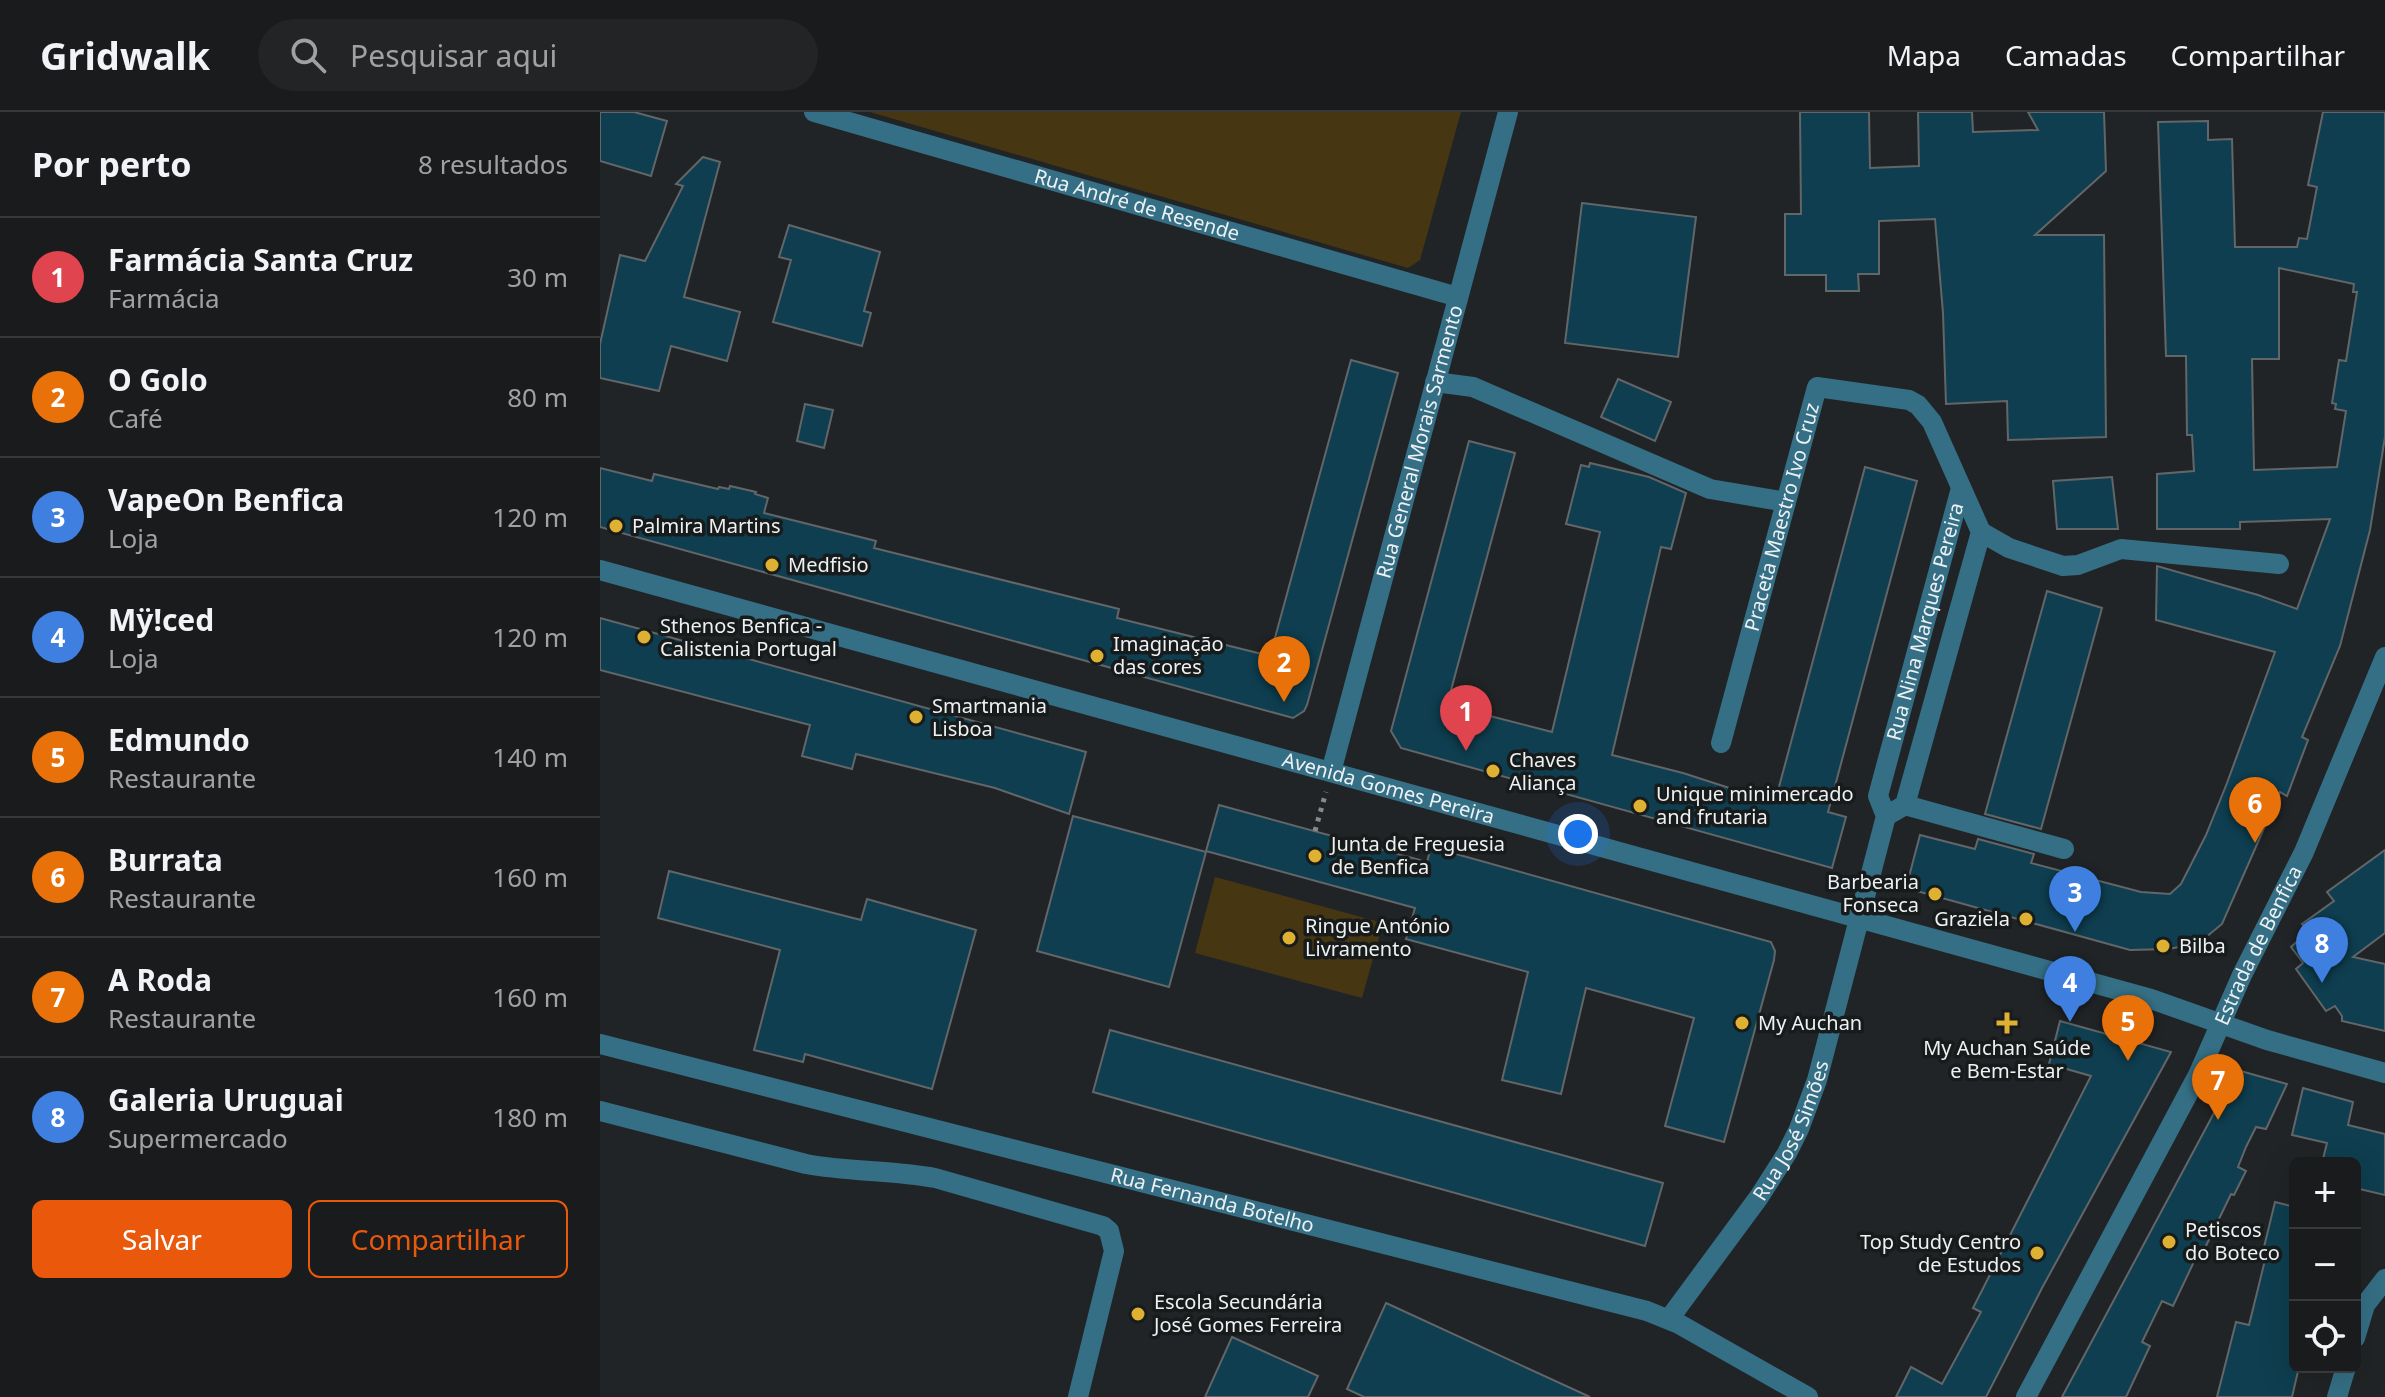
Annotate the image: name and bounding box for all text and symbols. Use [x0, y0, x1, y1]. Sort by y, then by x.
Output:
search box [258, 19, 818, 91]
text: Gridwalk [40, 29, 210, 81]
icon: search [286, 33, 330, 77]
text: Pesquisar aqui [350, 35, 557, 76]
text: Mapa [1887, 36, 1961, 74]
text: Camadas [2005, 36, 2127, 74]
text: Compartilhar [2171, 36, 2345, 74]
text: Por perto [32, 141, 191, 187]
text: 8 resultados [418, 146, 568, 182]
street label: Rua André de Resende [1031, 162, 1243, 247]
text: Farmácia Santa Cruz [108, 239, 413, 280]
text: 1 [51, 259, 65, 295]
text: 30 m [507, 259, 568, 295]
text: Farmácia [108, 280, 220, 316]
street label: Rua General Morais Sarmento [1370, 302, 1469, 581]
text: O Golo [108, 359, 208, 400]
text: 2 [51, 379, 65, 415]
text: 80 m [507, 379, 568, 415]
text: Café [108, 400, 163, 436]
street label: Praceta Maestro Ivo Cruz [1738, 400, 1825, 634]
text: VapeOn Benfica [108, 479, 344, 520]
text: 3 [51, 499, 65, 535]
text: 120 m [492, 499, 568, 535]
street label: Rua Nina Marques Pereira [1880, 499, 1970, 743]
place label: Palmira Martins [632, 512, 781, 539]
marker: Palmira Martins [607, 517, 625, 535]
text: Loja [108, 520, 159, 556]
place label: Medfisio [788, 551, 869, 578]
marker: Medfisio [763, 556, 781, 574]
text: Mÿ!ced [108, 599, 214, 640]
place label: Sthenos Benfica - Calistenia Portugal [660, 612, 837, 662]
text: 4 [51, 619, 65, 655]
text: 120 m [492, 619, 568, 655]
marker: Sthenos Benfica - Calistenia Portugal [635, 628, 653, 646]
place label: Imaginação das cores [1113, 630, 1224, 680]
pin: 2 [1258, 636, 1310, 702]
text: Loja [108, 640, 159, 676]
marker: Imaginação das cores [1088, 647, 1106, 665]
pin: 1 [1440, 685, 1492, 751]
place label: Smartmania Lisboa [932, 692, 1047, 742]
marker: Smartmania Lisboa [907, 708, 925, 726]
text: Edmundo [108, 719, 250, 760]
text: 5 [51, 739, 65, 775]
text: 140 m [492, 739, 568, 775]
street label: Avenida Gomes Pereira [1279, 745, 1498, 830]
place label: Chaves Aliança [1509, 746, 1577, 796]
text: Restaurante [108, 760, 256, 796]
marker: Chaves Aliança [1484, 762, 1502, 780]
pin: 6 [2229, 777, 2281, 843]
place label: Unique minimercado and frutaria [1656, 780, 1854, 830]
marker: Unique minimercado and frutaria [1631, 797, 1649, 815]
your location [1558, 814, 1598, 854]
place label: Junta de Freguesia de Benfica [1329, 830, 1505, 880]
text: Burrata [108, 839, 223, 880]
marker: Junta de Freguesia de Benfica [1306, 847, 1324, 865]
text: 6 [51, 859, 65, 895]
text: 160 m [492, 859, 568, 895]
street label: Estrada de Benfica [2208, 861, 2308, 1029]
pin: 3 [2049, 866, 2101, 932]
place label: Barbearia Fonseca [1827, 868, 1919, 918]
text: Restaurante [108, 880, 256, 916]
marker: Barbearia Fonseca [1926, 885, 1944, 903]
place label: Graziela [1934, 905, 2010, 932]
marker: Graziela [2017, 910, 2035, 928]
place label: Ringue António Livramento [1305, 912, 1450, 962]
pin: 8 [2296, 917, 2348, 983]
marker: Ringue António Livramento [1280, 929, 1298, 947]
place label: Bilba [2179, 932, 2226, 959]
marker: Bilba [2154, 937, 2172, 955]
pin: 4 [2044, 956, 2096, 1022]
text: A Roda [108, 959, 212, 1000]
text: 7 [51, 979, 65, 1015]
text: 160 m [492, 979, 568, 1015]
pin: 5 [2102, 995, 2154, 1061]
text: Restaurante [108, 1000, 256, 1036]
place label: My Auchan [1758, 1009, 1862, 1036]
marker: My Auchan [1733, 1014, 1751, 1032]
marker: My Auchan Saúde e Bem-Estar [1998, 1014, 2016, 1032]
place label: My Auchan Saúde e Bem-Estar [1923, 1034, 2091, 1084]
pin: 7 [2192, 1054, 2244, 1120]
street label: Rua José Simões [1746, 1058, 1835, 1206]
text: Galeria Uruguai [108, 1079, 344, 1120]
text: 8 [51, 1099, 65, 1135]
text: 180 m [492, 1099, 568, 1135]
text: Supermercado [108, 1120, 288, 1156]
map controls [2289, 1157, 2361, 1373]
button: + [2289, 1157, 2361, 1229]
street label: Rua Fernanda Botelho [1108, 1161, 1317, 1239]
button: Salvar [32, 1200, 292, 1278]
button: Compartilhar [308, 1200, 568, 1278]
place label: Petiscos do Boteco [2185, 1216, 2280, 1266]
place label: Top Study Centro de Estudos [1860, 1228, 2021, 1278]
button: − [2289, 1229, 2361, 1301]
marker: Petiscos do Boteco [2160, 1233, 2178, 1251]
marker: Top Study Centro de Estudos [2028, 1244, 2046, 1262]
place label: Escola Secundária José Gomes Ferreira [1152, 1288, 1342, 1338]
button: locate [2289, 1301, 2361, 1373]
marker: Escola Secundária José Gomes Ferreira [1129, 1305, 1147, 1323]

